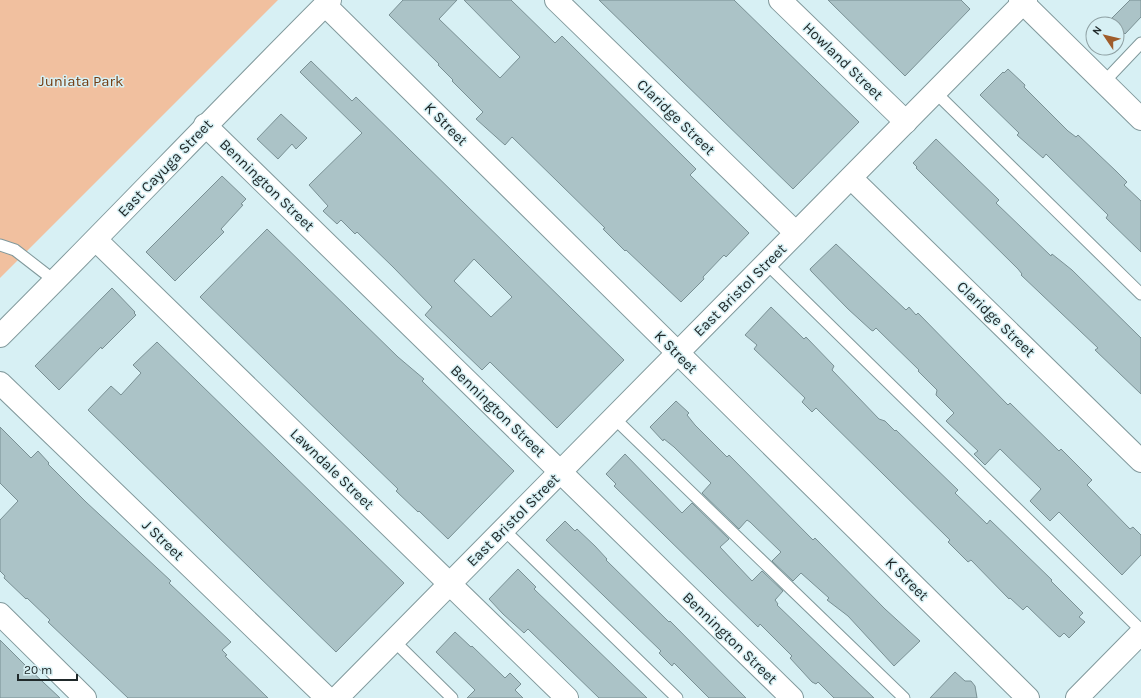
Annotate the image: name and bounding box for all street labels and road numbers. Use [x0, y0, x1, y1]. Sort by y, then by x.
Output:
street label: Howland Street [799, 18, 887, 104]
street label: Claridge Street [633, 75, 719, 159]
street label: K Street [421, 99, 472, 150]
street label: East Cayuga Street [114, 115, 216, 221]
street label: Bennington Street [216, 135, 318, 235]
street label: East Bristol Street [690, 240, 790, 340]
street label: Claridge Street [953, 277, 1039, 361]
street label: K Street [651, 327, 702, 378]
street label: Bennington Street [447, 361, 549, 461]
street label: Lawndale Street [287, 425, 378, 514]
street label: East Bristol Street [463, 470, 563, 570]
street label: J Street [138, 516, 188, 564]
street label: K Street [882, 554, 933, 605]
street label: Bennington Street [679, 588, 781, 688]

